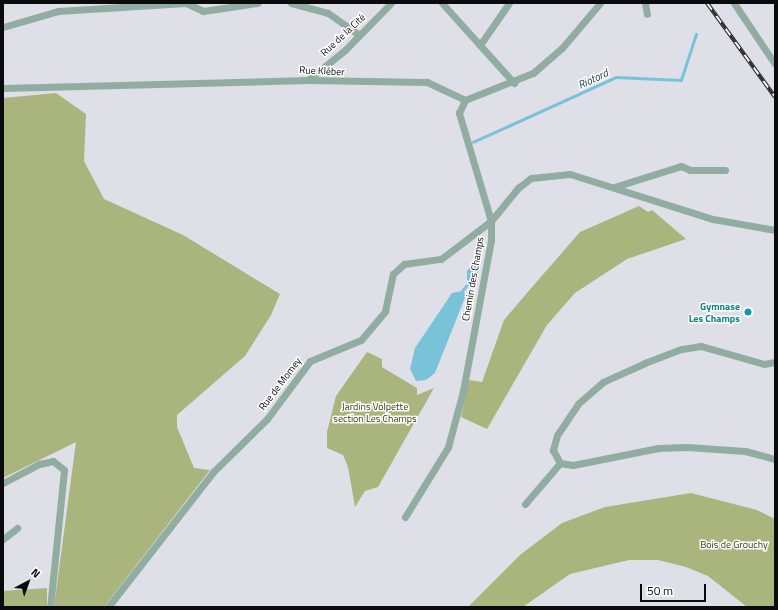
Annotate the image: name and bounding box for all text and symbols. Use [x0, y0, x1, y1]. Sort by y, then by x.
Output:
street label: Rue de la Cité [318, 11, 368, 59]
street label: Rue Kléber [299, 64, 345, 78]
water label: Riotord [576, 66, 610, 92]
street label: Chemin des Champs [460, 236, 486, 322]
place label: Gymnase Les Champs [689, 300, 740, 324]
marker: Gymnase Les Champs [743, 307, 753, 317]
street label: Rue de Momey [256, 355, 304, 413]
park label: Jardins Volpette section Les Champs [333, 400, 417, 424]
park label: Bois de Grouchy [700, 539, 768, 551]
north arrow [8, 562, 48, 602]
text: N [28, 564, 44, 581]
scale bar [642, 576, 708, 602]
text: 50 m [647, 581, 673, 600]

